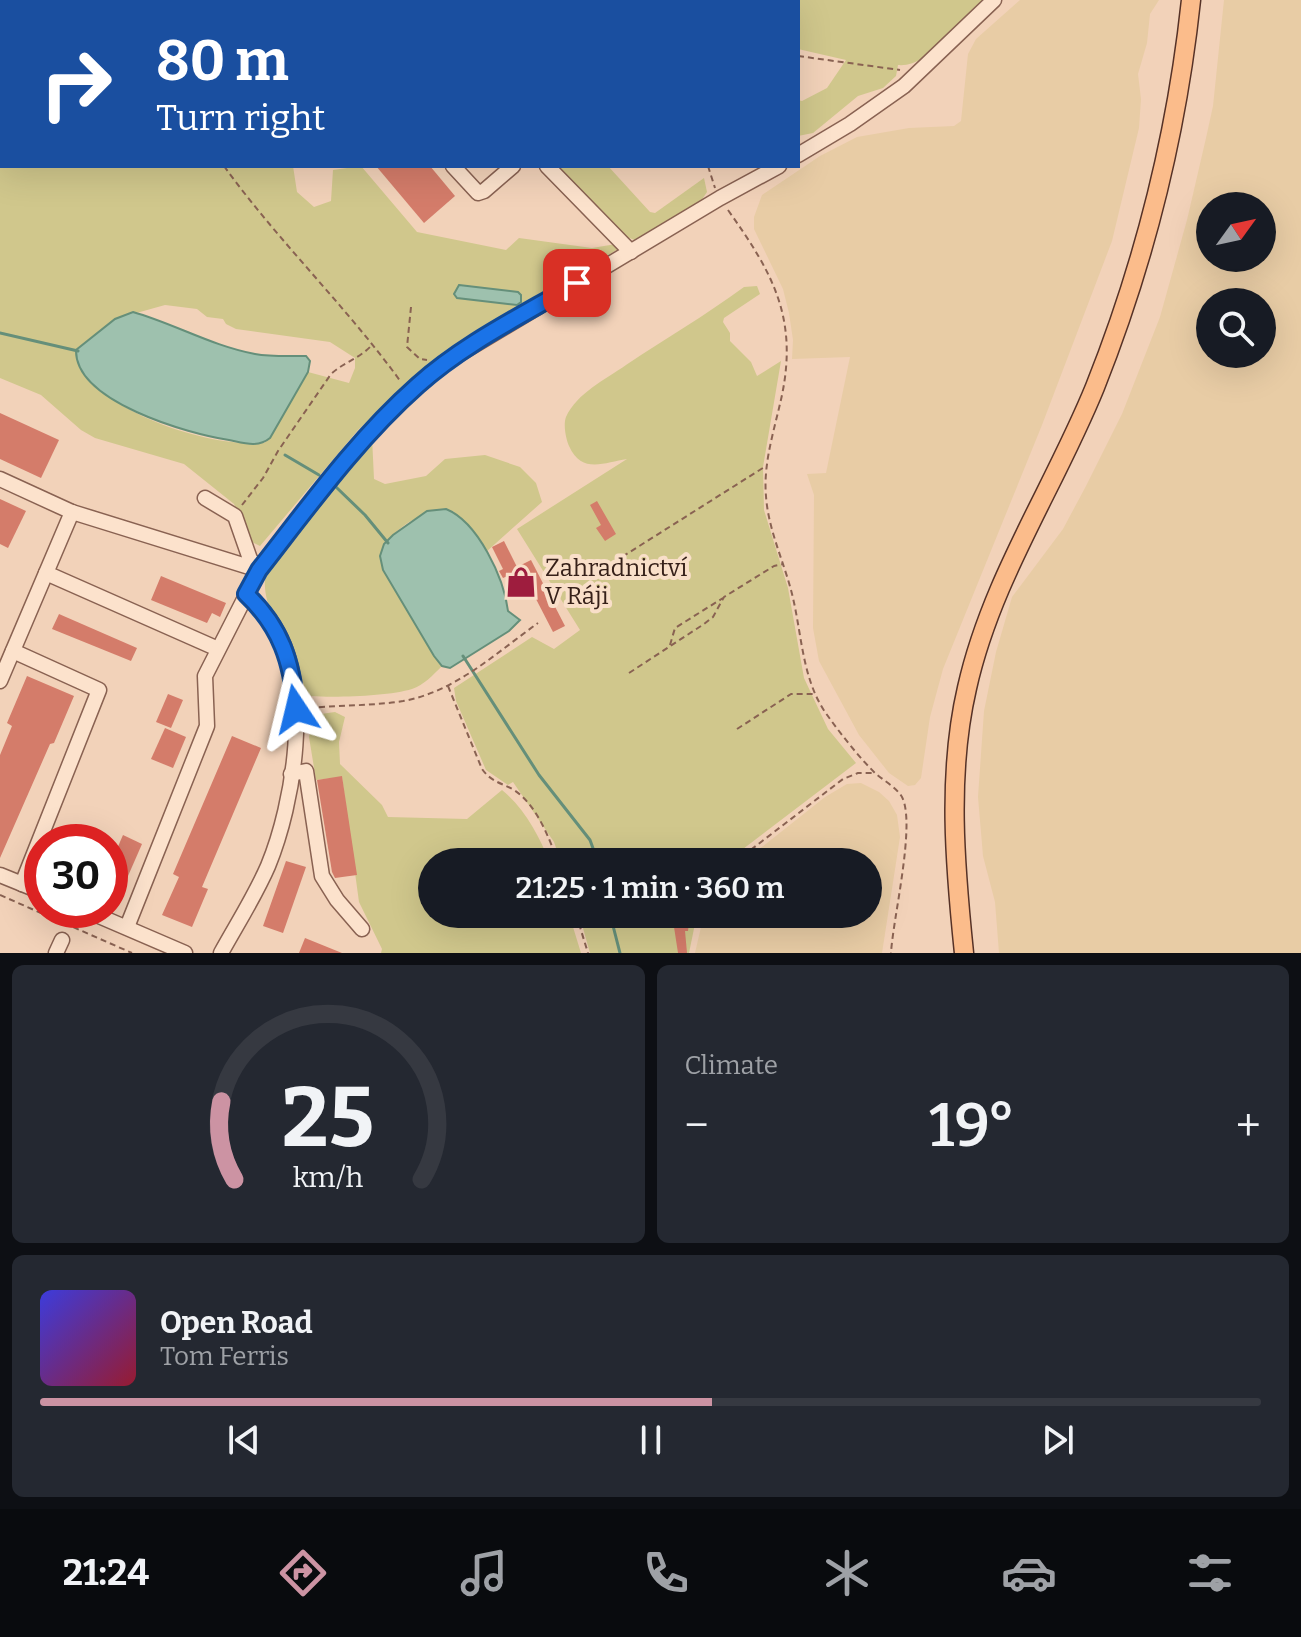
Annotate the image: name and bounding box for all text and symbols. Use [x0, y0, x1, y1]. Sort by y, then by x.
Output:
text: 80 m [156, 28, 289, 95]
icon: right [24, 32, 128, 136]
text: Turn right [156, 96, 325, 140]
north arrow [1196, 192, 1276, 272]
map controls [1196, 192, 1276, 368]
pin [543, 249, 611, 317]
icon: arrive [555, 261, 599, 305]
button: search [1196, 288, 1276, 368]
place label: Zahradnictví V Ráji [545, 554, 688, 610]
shop icon: Zahradnictví V Ráji [504, 565, 538, 599]
position arrow [254, 667, 338, 751]
speed limit sign: 30 [24, 824, 128, 928]
text: 21:25 · 1 min · 360 m [516, 870, 784, 906]
text: Climate [685, 1050, 778, 1081]
text: 25 [282, 1068, 374, 1168]
text: 19° [929, 1090, 1016, 1162]
text: − [685, 1099, 709, 1152]
text: + [1236, 1099, 1261, 1152]
text: km/h [293, 1160, 364, 1195]
text: Open Road [160, 1305, 313, 1341]
text: Tom Ferris [160, 1341, 289, 1372]
icon: previous [222, 1418, 266, 1462]
icon: pause [629, 1418, 673, 1462]
icon: next [1036, 1418, 1080, 1462]
icon: directions [275, 1545, 331, 1601]
icon: music [456, 1545, 512, 1601]
icon: phone [638, 1545, 694, 1601]
icon: climate [819, 1545, 875, 1601]
icon: car [1001, 1545, 1057, 1601]
icon: filters [1182, 1545, 1238, 1601]
text: 21:24 [63, 1551, 149, 1595]

